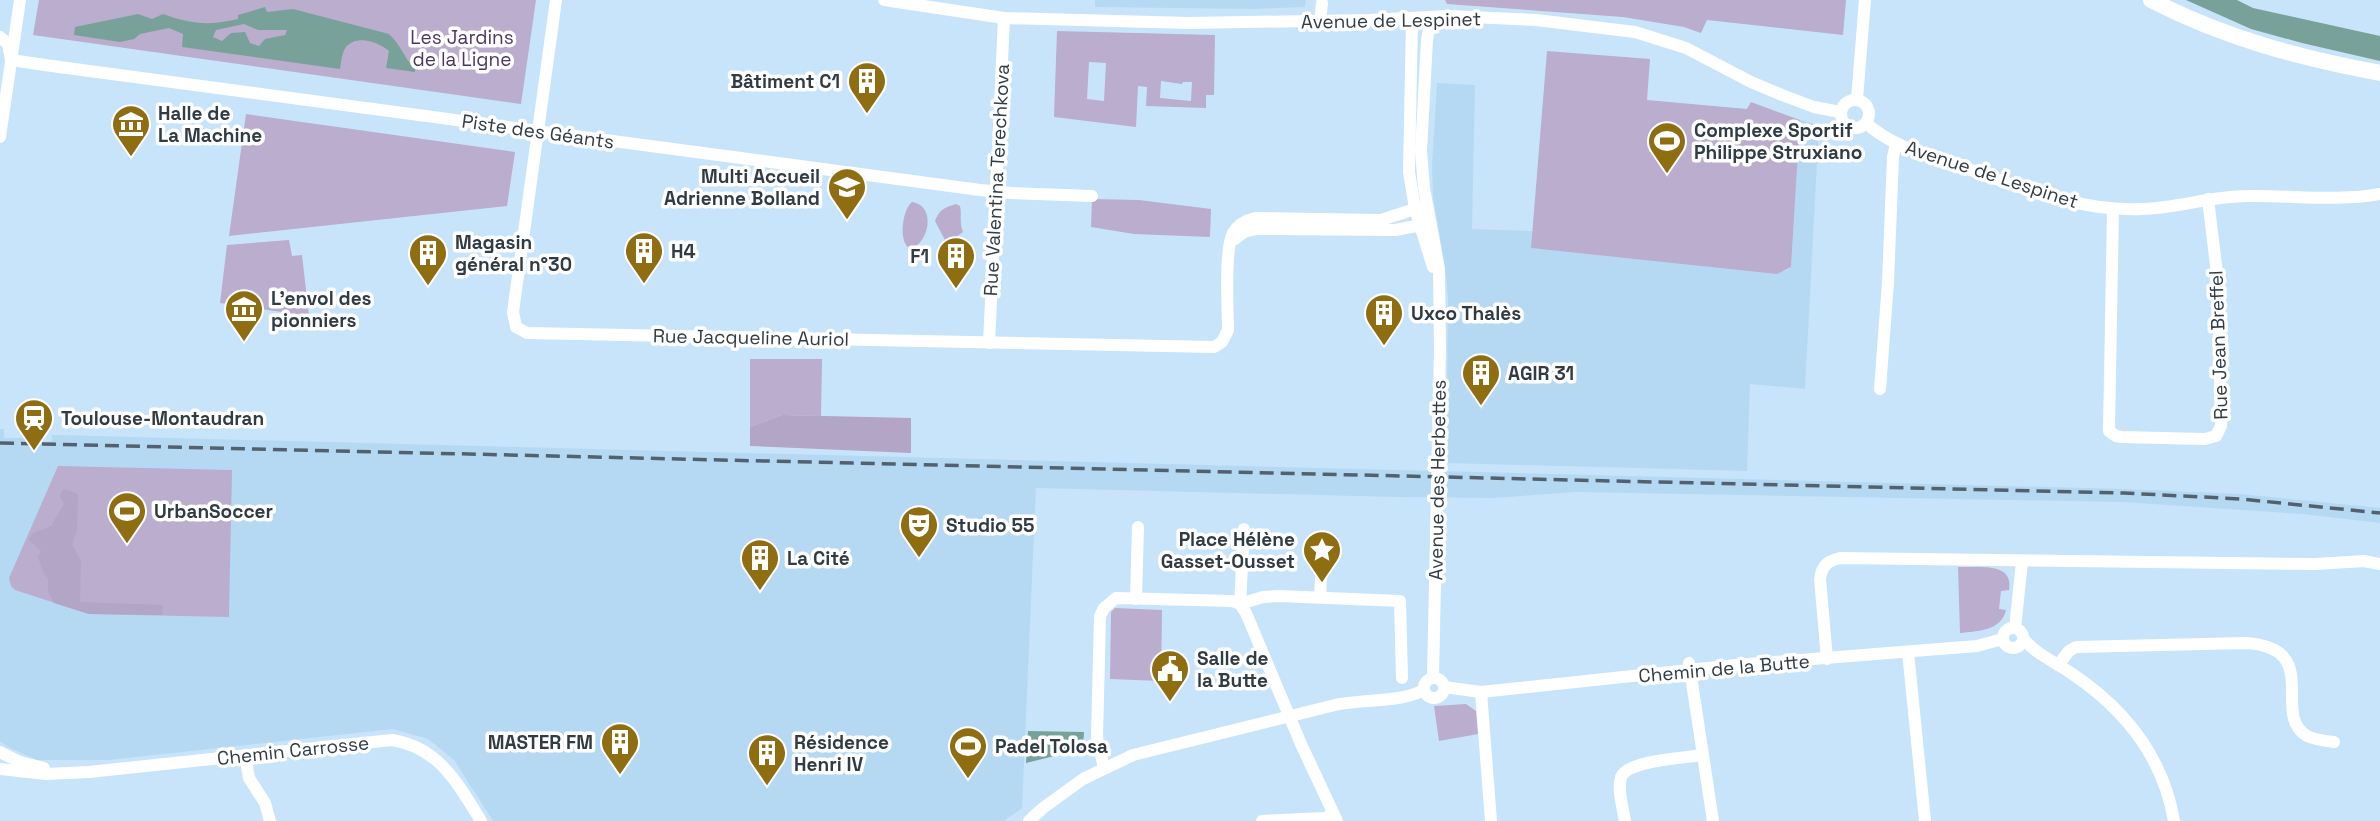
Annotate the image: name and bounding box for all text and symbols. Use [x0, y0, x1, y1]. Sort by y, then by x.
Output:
street label: Avenue de Lespinet [1301, 6, 1481, 35]
park label: Les Jardins de la Ligne [410, 25, 514, 72]
building icon: Bâtiment C1 [846, 60, 888, 115]
street label: Rue Valentina Terechkova [978, 63, 1015, 297]
place label: Bâtiment C1 [730, 69, 840, 94]
place label: Halle de La Machine [158, 101, 262, 148]
museum icon: Halle de La Machine [110, 103, 152, 158]
street label: Piste des Géants [460, 108, 616, 155]
place label: Complexe Sportif Philippe Struxiano [1694, 118, 1862, 165]
sports icon: Complexe Sportif Philippe Struxiano [1646, 120, 1688, 175]
street label: Avenue de Lespinet [1902, 135, 2081, 214]
place label: Multi Accueil Adrienne Bolland [664, 164, 820, 211]
school or university icon: Multi Accueil Adrienne Bolland [826, 166, 868, 221]
place label: Magasin général n°30 [455, 230, 572, 277]
building icon: H4 [623, 230, 665, 285]
building icon: Magasin général n°30 [407, 232, 449, 287]
building icon: F1 [935, 235, 977, 290]
place label: H4 [671, 239, 696, 264]
place label: F1 [910, 244, 929, 269]
street label: Rue Jean Breffel [2203, 270, 2234, 420]
place label: L'envol des pionniers [271, 286, 372, 333]
museum icon: L'envol des pionniers [223, 288, 265, 343]
building icon: Uxco Thalès [1363, 292, 1405, 347]
place label: Uxco Thalès [1411, 301, 1521, 326]
street label: Rue Jacqueline Auriol [653, 323, 849, 352]
building icon: AGIR 31 [1460, 352, 1502, 407]
place label: AGIR 31 [1508, 361, 1574, 386]
street label: Avenue des Herbettes [1423, 379, 1452, 581]
station icon: Toulouse-Montaudran [13, 397, 55, 452]
place label: Toulouse-Montaudran [61, 406, 264, 431]
sports icon: UrbanSoccer [106, 490, 148, 545]
place label: UrbanSoccer [154, 499, 273, 524]
theatre icon: Studio 55 [898, 504, 940, 559]
place label: Studio 55 [946, 513, 1034, 538]
place label: Place Hélène Gasset-Ousset [1161, 527, 1295, 574]
place icon: Place Hélène Gasset-Ousset [1301, 529, 1343, 584]
building icon: La Cité [739, 537, 781, 592]
place label: La Cité [787, 546, 850, 571]
place label: Salle de la Butte [1197, 646, 1269, 693]
public building icon: Salle de la Butte [1149, 648, 1191, 703]
street label: Chemin de la Butte [1637, 649, 1811, 688]
building icon: MASTER FM [599, 721, 641, 776]
sports icon: Padel Tolosa [947, 725, 989, 780]
street label: Chemin Carrosse [216, 730, 370, 771]
place label: MASTER FM [488, 730, 593, 755]
place label: Résidence Henri IV [794, 730, 889, 777]
building icon: Résidence Henri IV [746, 732, 788, 787]
place label: Padel Tolosa [995, 734, 1108, 759]

